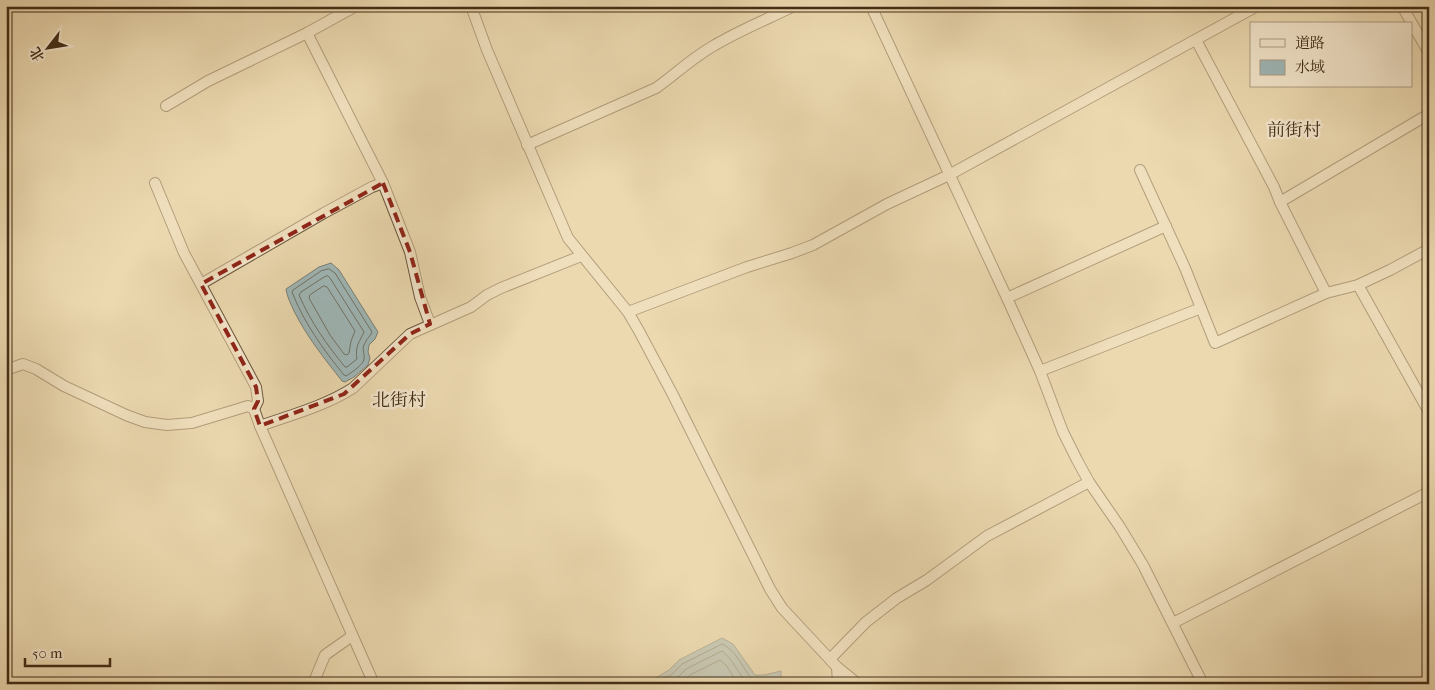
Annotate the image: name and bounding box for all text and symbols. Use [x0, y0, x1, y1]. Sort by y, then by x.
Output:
north arrow [22, 22, 72, 72]
legend [1250, 22, 1412, 88]
text: 道路 [1295, 34, 1325, 52]
text: 北 [26, 44, 48, 65]
text: 水域 [1295, 58, 1325, 76]
district label: 前街村 [1267, 120, 1321, 141]
district label: 北街村 [372, 390, 426, 411]
scale bar [25, 635, 110, 667]
text: 50 m [32, 644, 63, 662]

